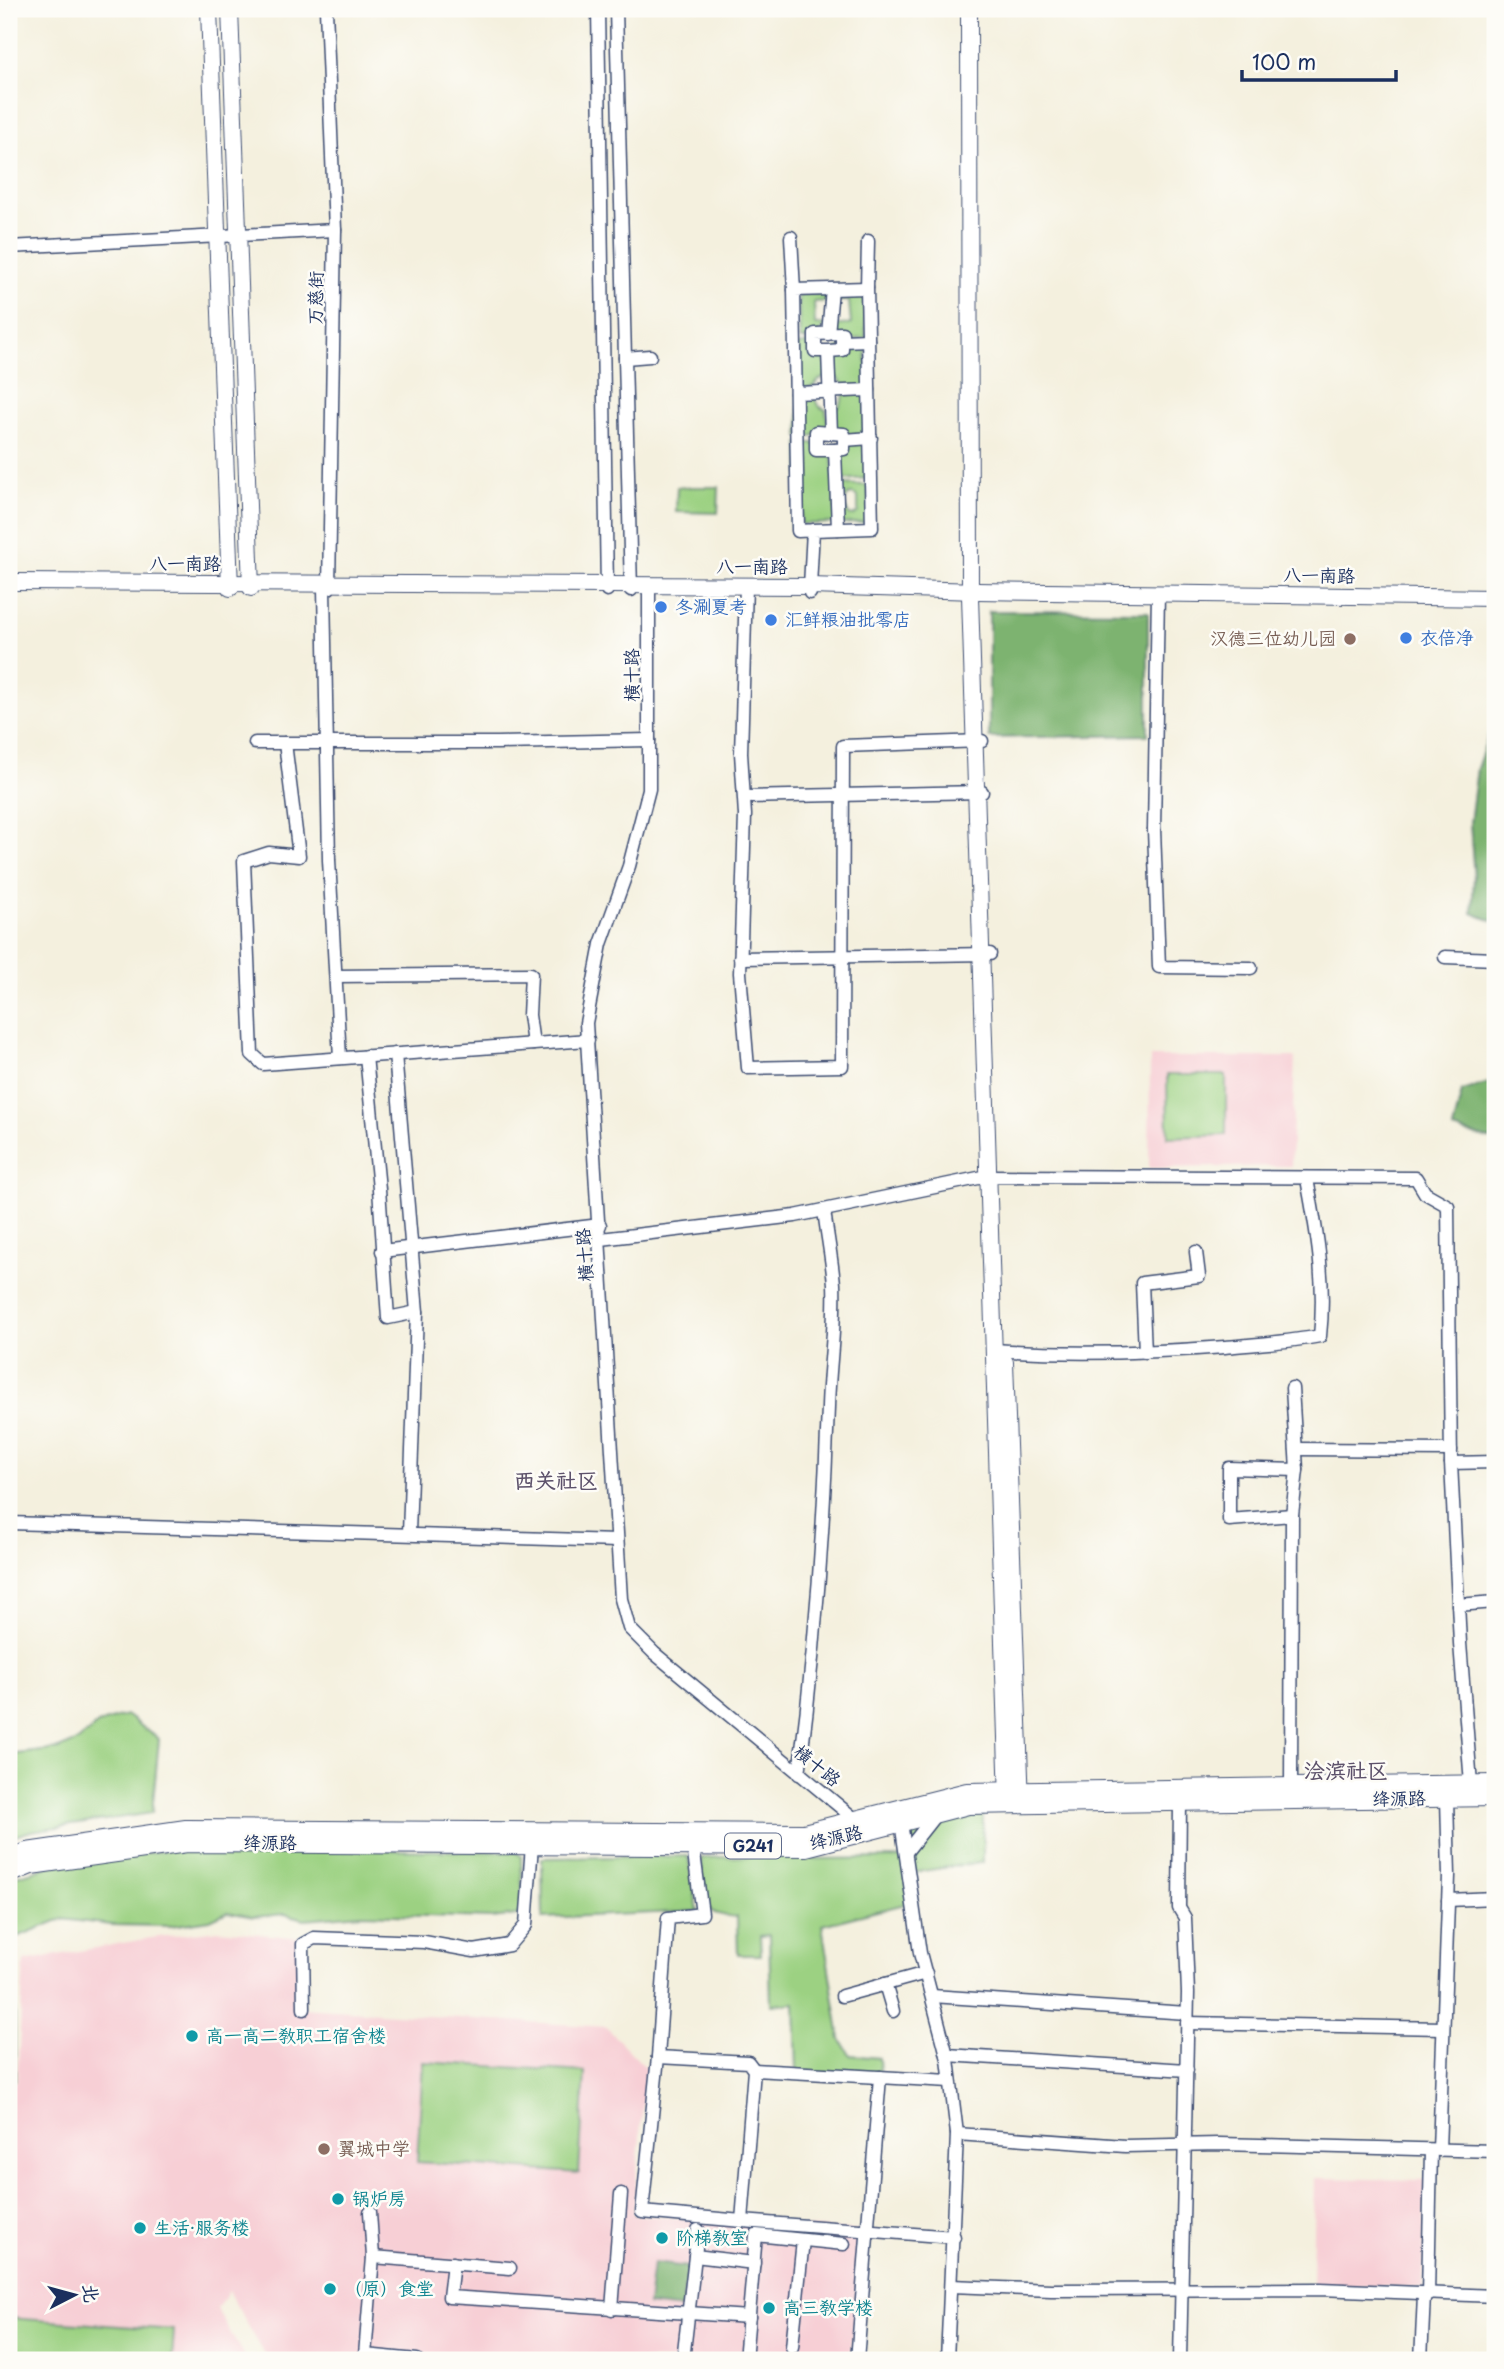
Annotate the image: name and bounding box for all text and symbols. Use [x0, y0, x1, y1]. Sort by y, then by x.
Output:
scale bar [1242, 38, 1396, 82]
text: 100 m [1252, 45, 1316, 77]
street label: 万慈街 [301, 271, 328, 325]
street label: 八一南路 [149, 549, 221, 576]
street label: 八一南路 [716, 552, 788, 579]
street label: 八一南路 [1283, 560, 1355, 589]
place label: 冬涮夏考 [675, 592, 747, 619]
marker: 冬涮夏考 [653, 599, 669, 615]
place label: 汇鲜粮油批零店 [785, 605, 911, 632]
marker: 汇鲜粮油批零店 [763, 612, 779, 628]
place label: 衣倍净 [1420, 623, 1474, 650]
place label: 汉德三位幼儿园 [1210, 624, 1336, 651]
marker: 衣倍净 [1398, 630, 1414, 646]
marker: 汉德三位幼儿园 [1342, 631, 1358, 647]
street label: 横十路 [617, 648, 644, 702]
street label: 横十路 [568, 1227, 599, 1283]
district label: 西关社区 [514, 1463, 598, 1495]
street label: 横十路 [788, 1737, 847, 1792]
district label: 浍滨社区 [1304, 1753, 1388, 1785]
street label: 绛源路 [1372, 1784, 1426, 1811]
street label: 绛源路 [806, 1817, 865, 1856]
street label: 绛源路 [243, 1828, 297, 1855]
road number: G241 [725, 1834, 781, 1858]
place label: 高一高二教职工宿舍楼 [206, 2021, 386, 2048]
marker: 高一高二教职工宿舍楼 [184, 2028, 200, 2044]
place label: 翼城中学 [338, 2134, 410, 2161]
marker: 翼城中学 [316, 2141, 332, 2157]
place label: 锅炉房 [352, 2184, 406, 2211]
marker: 锅炉房 [330, 2191, 346, 2207]
place label: 生活·服务楼 [154, 2213, 249, 2240]
marker: 生活·服务楼 [132, 2220, 148, 2236]
place label: 阶梯教室 [676, 2223, 748, 2250]
marker: 阶梯教室 [654, 2230, 670, 2246]
north arrow [38, 2260, 108, 2330]
place label: （原）食堂 [344, 2274, 434, 2301]
marker: （原）食堂 [322, 2281, 338, 2297]
text: 北 [77, 2282, 107, 2304]
place label: 高三教学楼 [783, 2293, 873, 2320]
marker: 高三教学楼 [761, 2300, 777, 2316]

